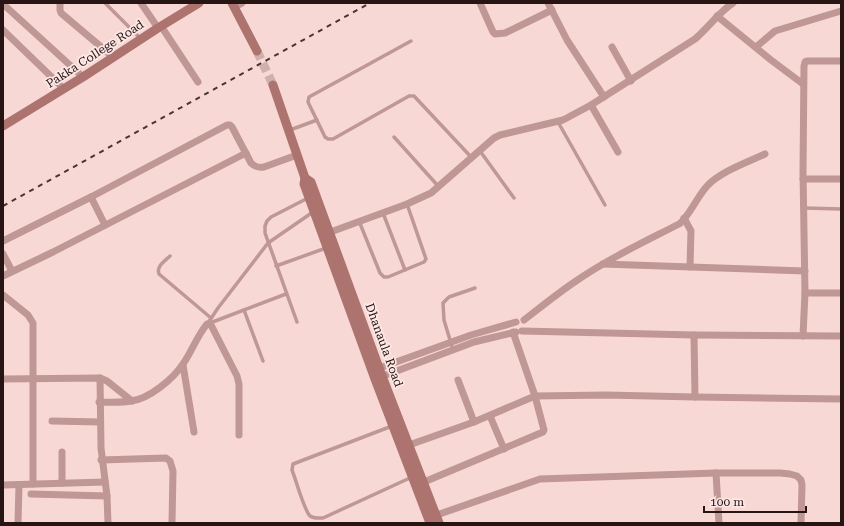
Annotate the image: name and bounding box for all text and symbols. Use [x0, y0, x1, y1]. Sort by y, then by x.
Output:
street label: Pakka College Road [44, 17, 147, 91]
street label: Dhanaula Road [362, 301, 406, 389]
scale bar [704, 488, 806, 514]
text: 100 m [710, 495, 744, 509]

